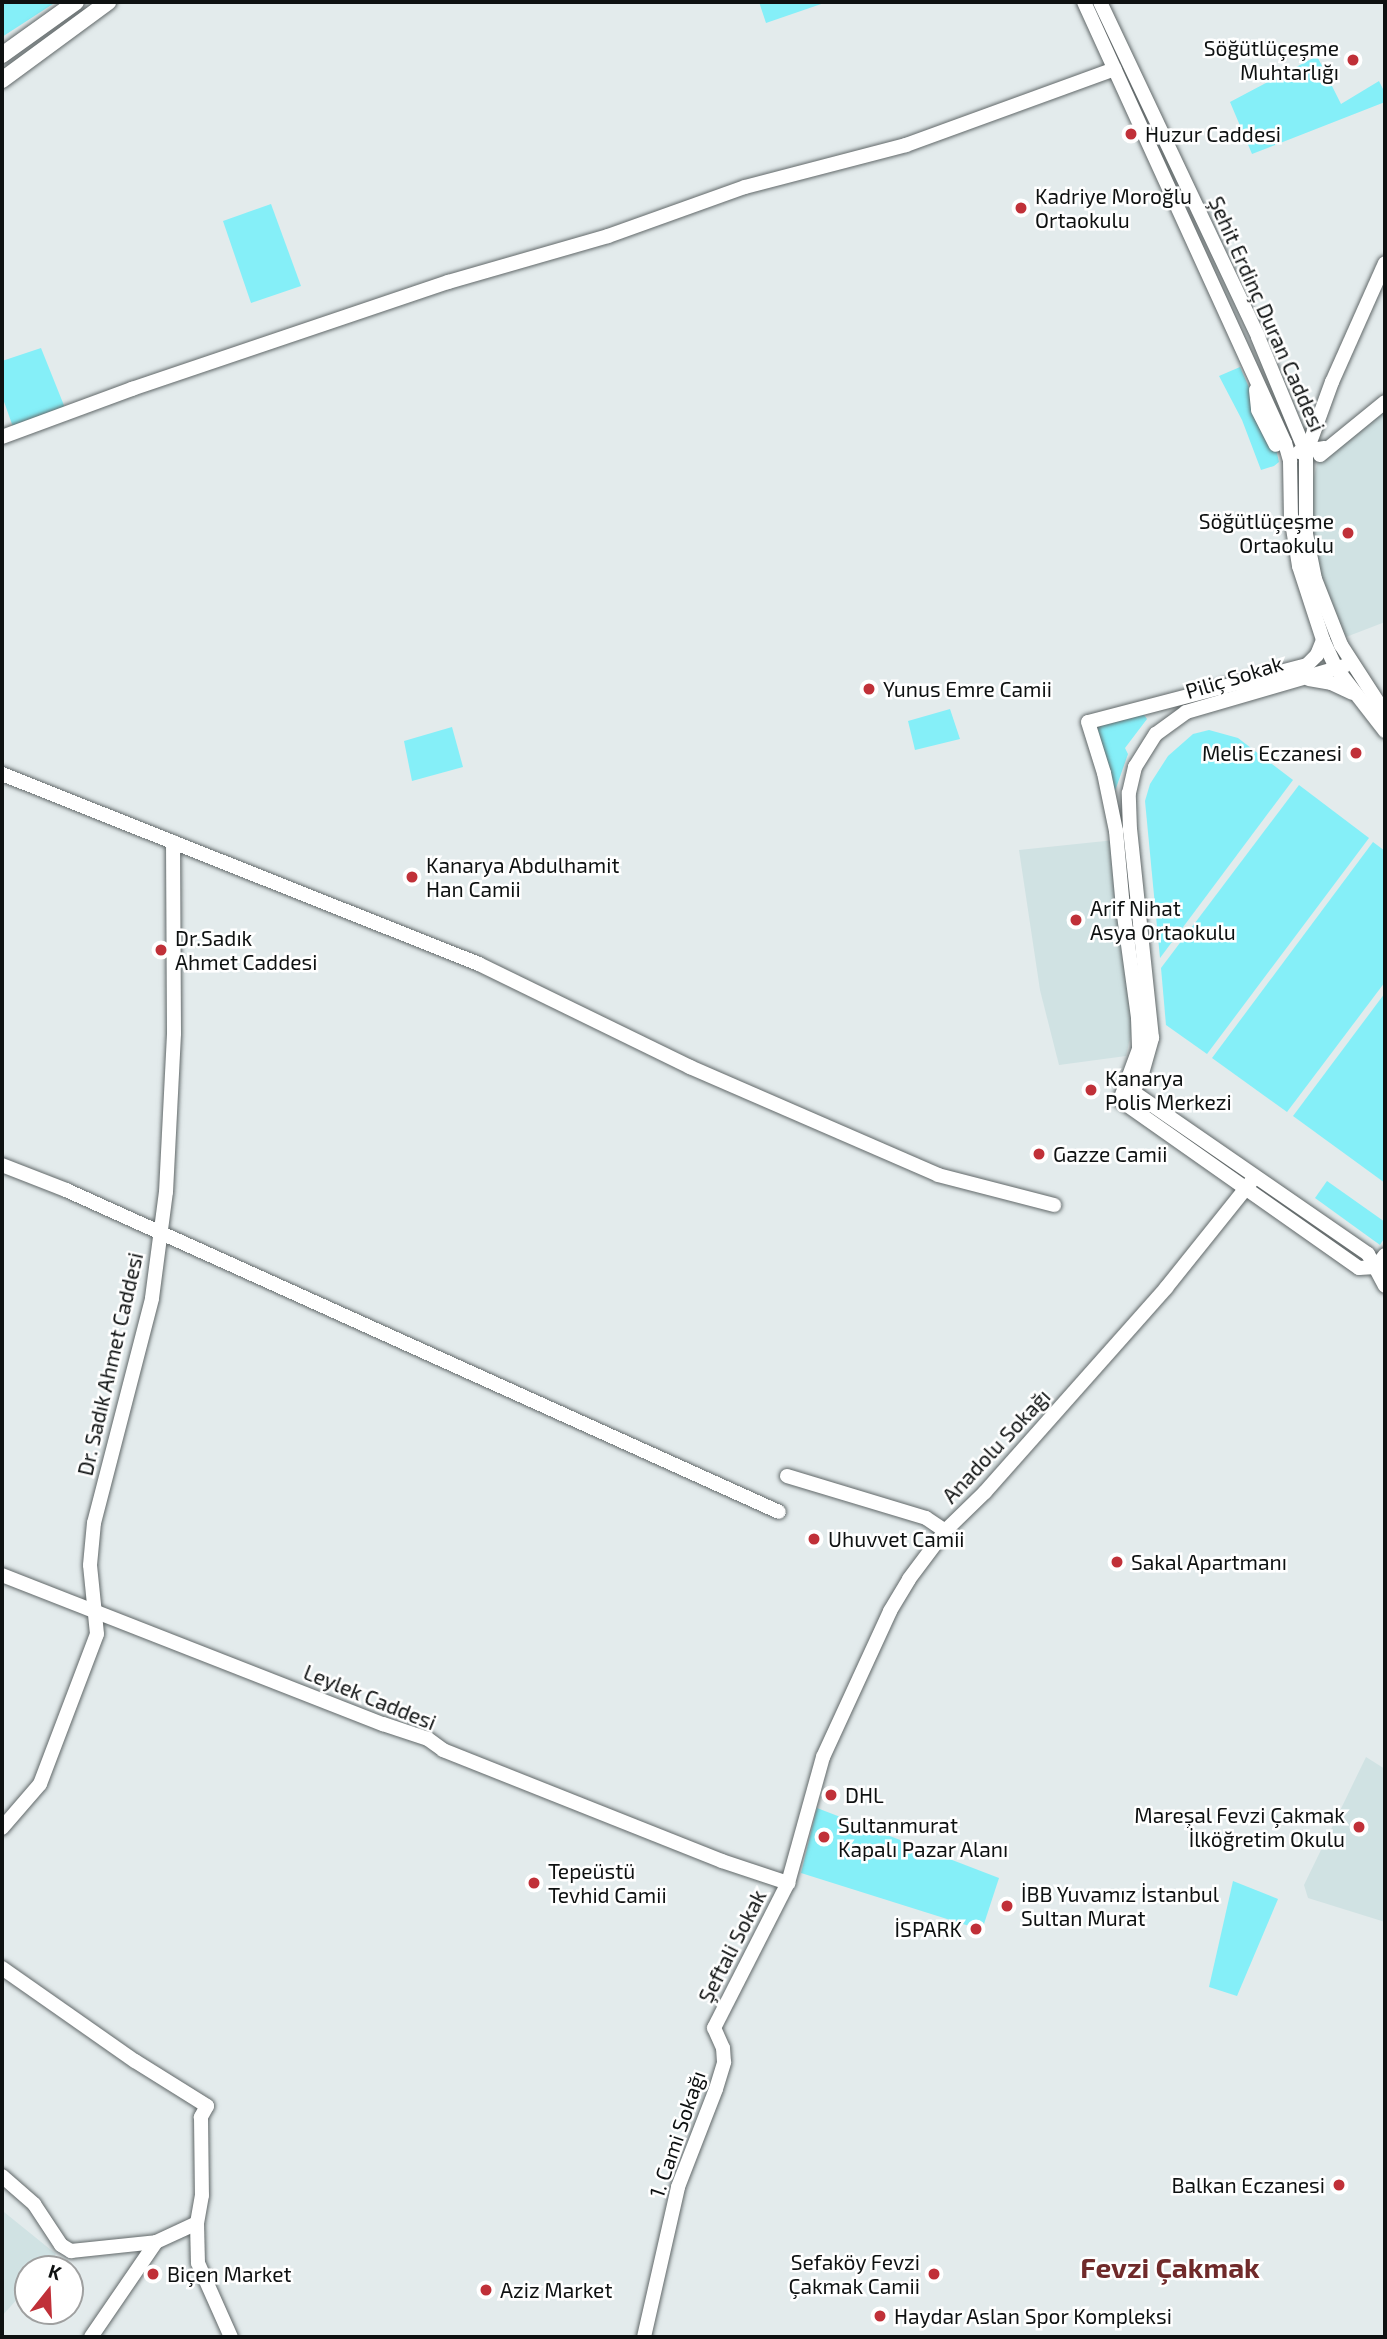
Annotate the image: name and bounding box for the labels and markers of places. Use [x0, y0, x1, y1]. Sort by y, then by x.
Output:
place label: Söğütlüçeşme Muhtarlığı [1204, 35, 1339, 85]
marker: Söğütlüçeşme Muhtarlığı [1345, 52, 1361, 68]
place label: Huzur Caddesi [1145, 121, 1281, 147]
marker: Huzur Caddesi [1123, 126, 1139, 142]
place label: Kadriye Moroğlu Ortaokulu [1035, 183, 1192, 233]
marker: Kadriye Moroğlu Ortaokulu [1013, 200, 1029, 216]
place label: Söğütlüçeşme Ortaokulu [1199, 508, 1334, 558]
marker: Söğütlüçeşme Ortaokulu [1340, 525, 1356, 541]
place label: Yunus Emre Camii [883, 676, 1052, 702]
marker: Yunus Emre Camii [861, 681, 877, 697]
place label: Melis Eczanesi [1202, 740, 1342, 766]
marker: Melis Eczanesi [1348, 745, 1364, 761]
place label: Kanarya Abdulhamit Han Camii [426, 852, 620, 902]
marker: Kanarya Abdulhamit Han Camii [404, 869, 420, 885]
place label: Arif Nihat Asya Ortaokulu [1090, 895, 1236, 945]
marker: Arif Nihat Asya Ortaokulu [1068, 912, 1084, 928]
place label: Dr.Sadık Ahmet Caddesi [175, 925, 317, 975]
marker: Dr.Sadık Ahmet Caddesi [153, 942, 169, 958]
place label: Kanarya Polis Merkezi [1105, 1065, 1232, 1115]
marker: Kanarya Polis Merkezi [1083, 1082, 1099, 1098]
place label: Gazze Camii [1053, 1141, 1167, 1167]
marker: Gazze Camii [1031, 1146, 1047, 1162]
place label: Uhuvvet Camii [828, 1526, 965, 1552]
marker: Uhuvvet Camii [806, 1531, 822, 1547]
place label: Sakal Apartmanı [1131, 1549, 1288, 1575]
marker: Sakal Apartmanı [1109, 1554, 1125, 1570]
place label: DHL [845, 1782, 884, 1808]
marker: DHL [823, 1787, 839, 1803]
place label: Mareşal Fevzi Çakmak İlköğretim Okulu [1134, 1802, 1345, 1852]
place label: Sultanmurat Kapalı Pazar Alanı [838, 1812, 1009, 1862]
marker: Mareşal Fevzi Çakmak İlköğretim Okulu [1351, 1819, 1367, 1835]
marker: Sultanmurat Kapalı Pazar Alanı [816, 1829, 832, 1845]
place label: Tepeüstü Tevhid Camii [548, 1858, 667, 1908]
marker: Tepeüstü Tevhid Camii [526, 1875, 542, 1891]
place label: İBB Yuvamız İstanbul Sultan Murat [1021, 1881, 1220, 1931]
marker: İBB Yuvamız İstanbul Sultan Murat [999, 1898, 1015, 1914]
place label: İSPARK [895, 1916, 962, 1942]
marker: İSPARK [968, 1921, 984, 1937]
place label: Balkan Eczanesi [1171, 2172, 1325, 2198]
marker: Balkan Eczanesi [1331, 2177, 1347, 2193]
place label: Sefaköy Fevzi Çakmak Camii [788, 2249, 920, 2299]
place label: Biçen Market [167, 2261, 292, 2287]
marker: Biçen Market [145, 2266, 161, 2282]
marker: Sefaköy Fevzi Çakmak Camii [926, 2266, 942, 2282]
place label: Aziz Market [500, 2277, 612, 2303]
marker: Aziz Market [478, 2282, 494, 2298]
place label: Haydar Aslan Spor Kompleksi [894, 2303, 1173, 2329]
marker: Haydar Aslan Spor Kompleksi [872, 2308, 888, 2324]

